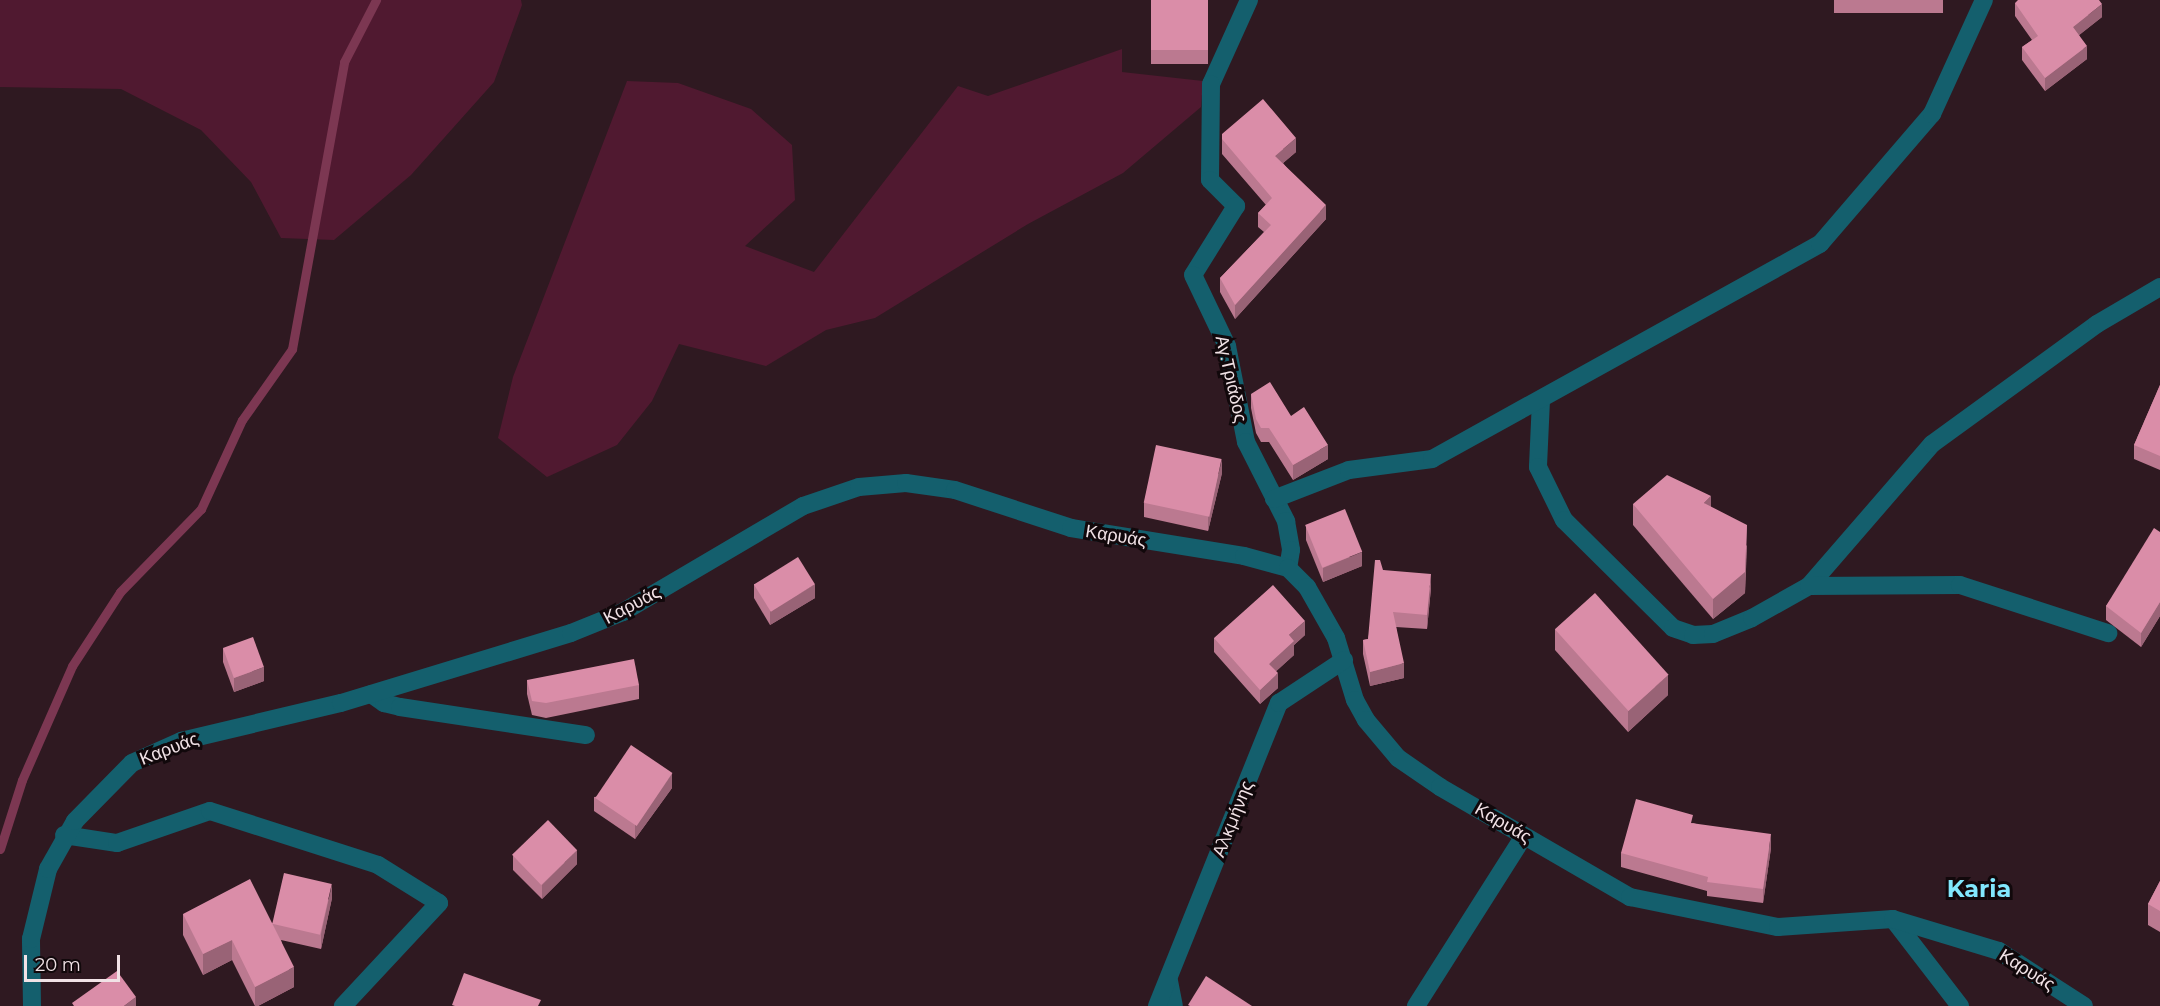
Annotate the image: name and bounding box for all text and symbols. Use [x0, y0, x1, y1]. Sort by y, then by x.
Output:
street label: Αγ.Τριάδος [1210, 333, 1252, 425]
street label: Καρυάς [1084, 521, 1148, 551]
street label: Καρυάς [600, 581, 664, 629]
street label: Καρυάς [136, 728, 202, 770]
street label: Αλκμήνης [1208, 778, 1258, 860]
street label: Καρυάς [1471, 798, 1535, 848]
district label: Karia [1947, 875, 2011, 903]
scale bar [27, 943, 123, 981]
street label: Καρυάς [1995, 945, 2059, 995]
text: 20 m [35, 954, 81, 976]

